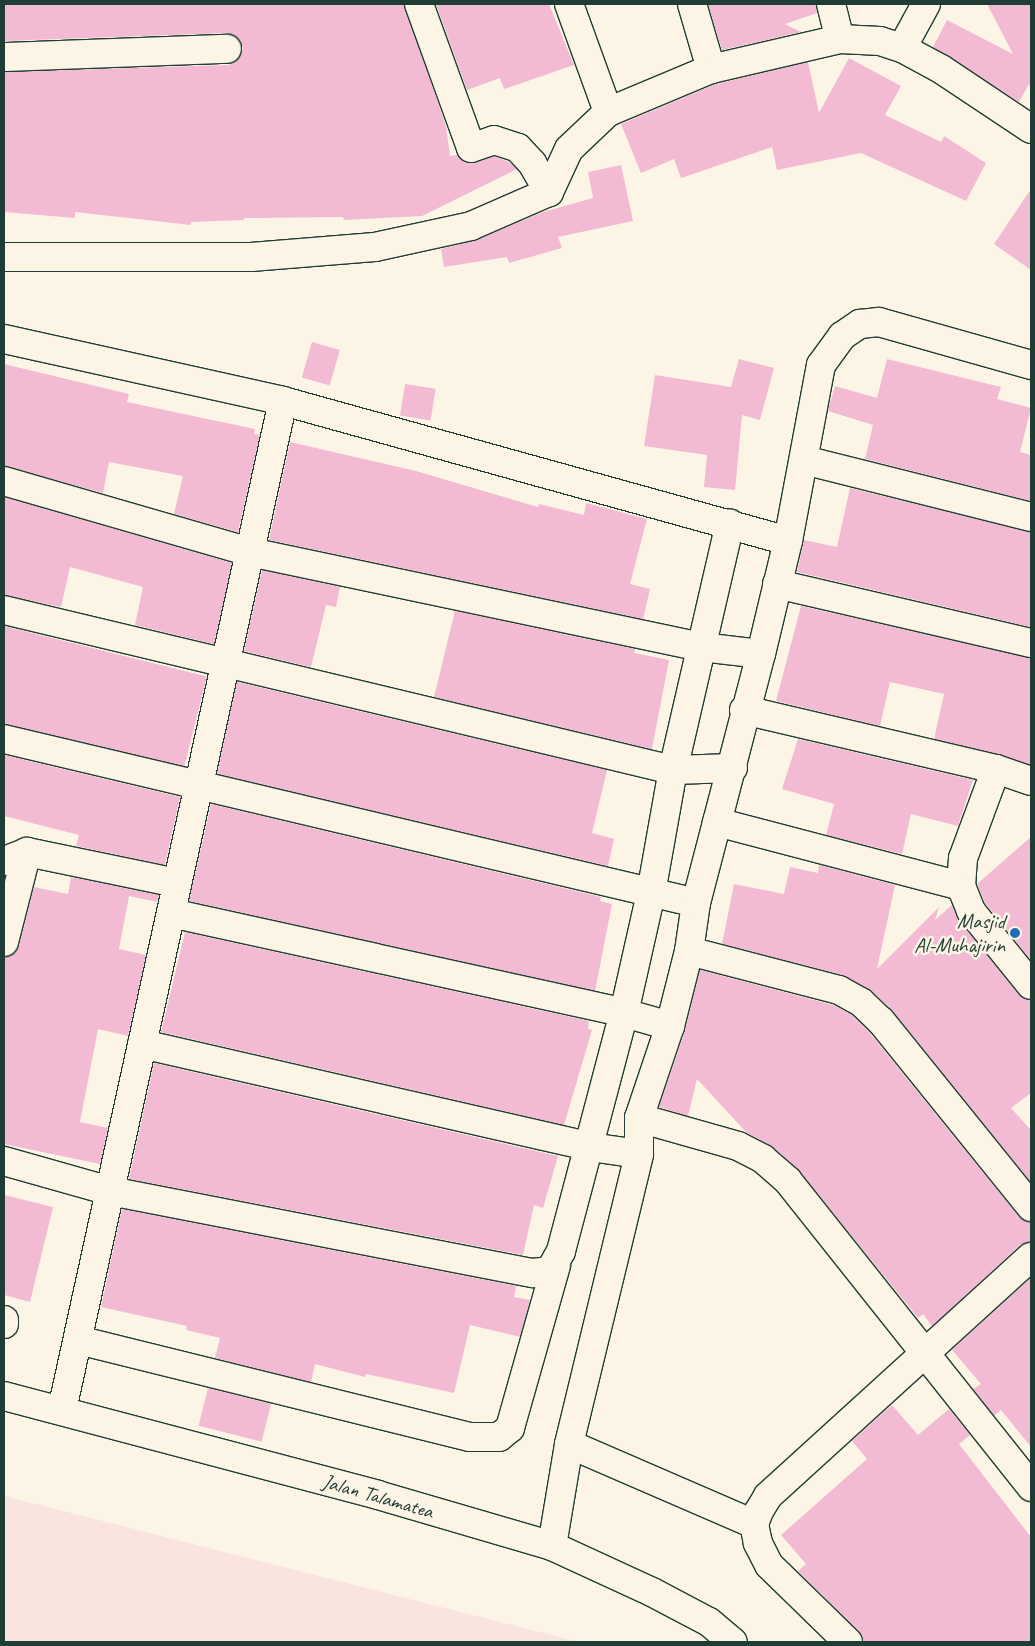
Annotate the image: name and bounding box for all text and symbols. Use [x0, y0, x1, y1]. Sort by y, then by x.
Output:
place label: Masjid Al-Muhajirin [914, 908, 1005, 958]
marker: Masjid Al-Muhajirin [1009, 927, 1021, 939]
street label: Jalan Talamatea [320, 1468, 436, 1524]

